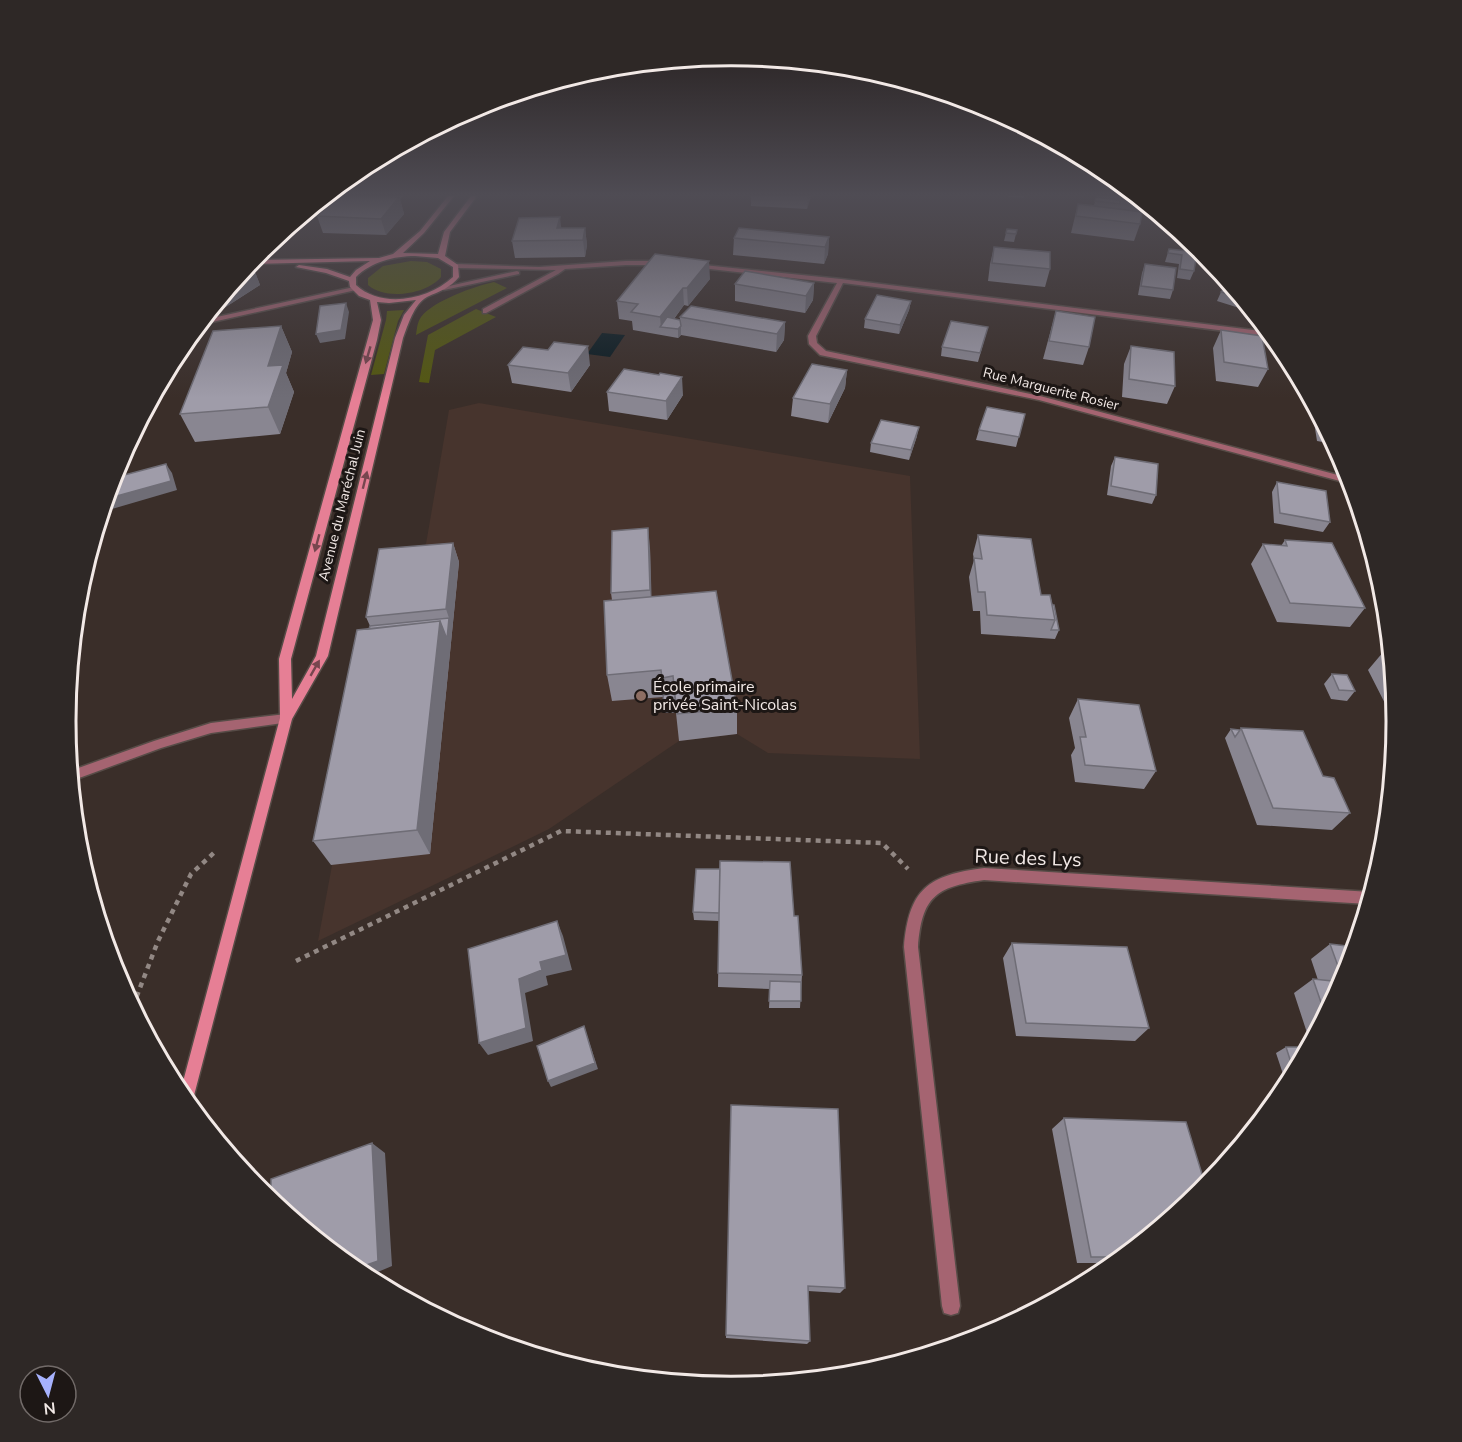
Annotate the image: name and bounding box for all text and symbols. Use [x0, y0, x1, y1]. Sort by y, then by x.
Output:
one-way arrow [363, 347, 372, 365]
street label: Rue Marguerite Rosier [981, 363, 1121, 415]
street label: Avenue du Maréchal Juin [314, 427, 370, 583]
one-way arrow [361, 471, 371, 489]
one-way arrow [311, 534, 321, 553]
one-way arrow [310, 660, 321, 676]
place label: École primaire privée Saint-Nicolas [653, 676, 797, 716]
marker: École primaire privée Saint-Nicolas [634, 689, 648, 703]
street label: Rue des Lys [974, 843, 1082, 873]
north arrow [18, 1364, 78, 1424]
text: N [42, 1396, 57, 1419]

